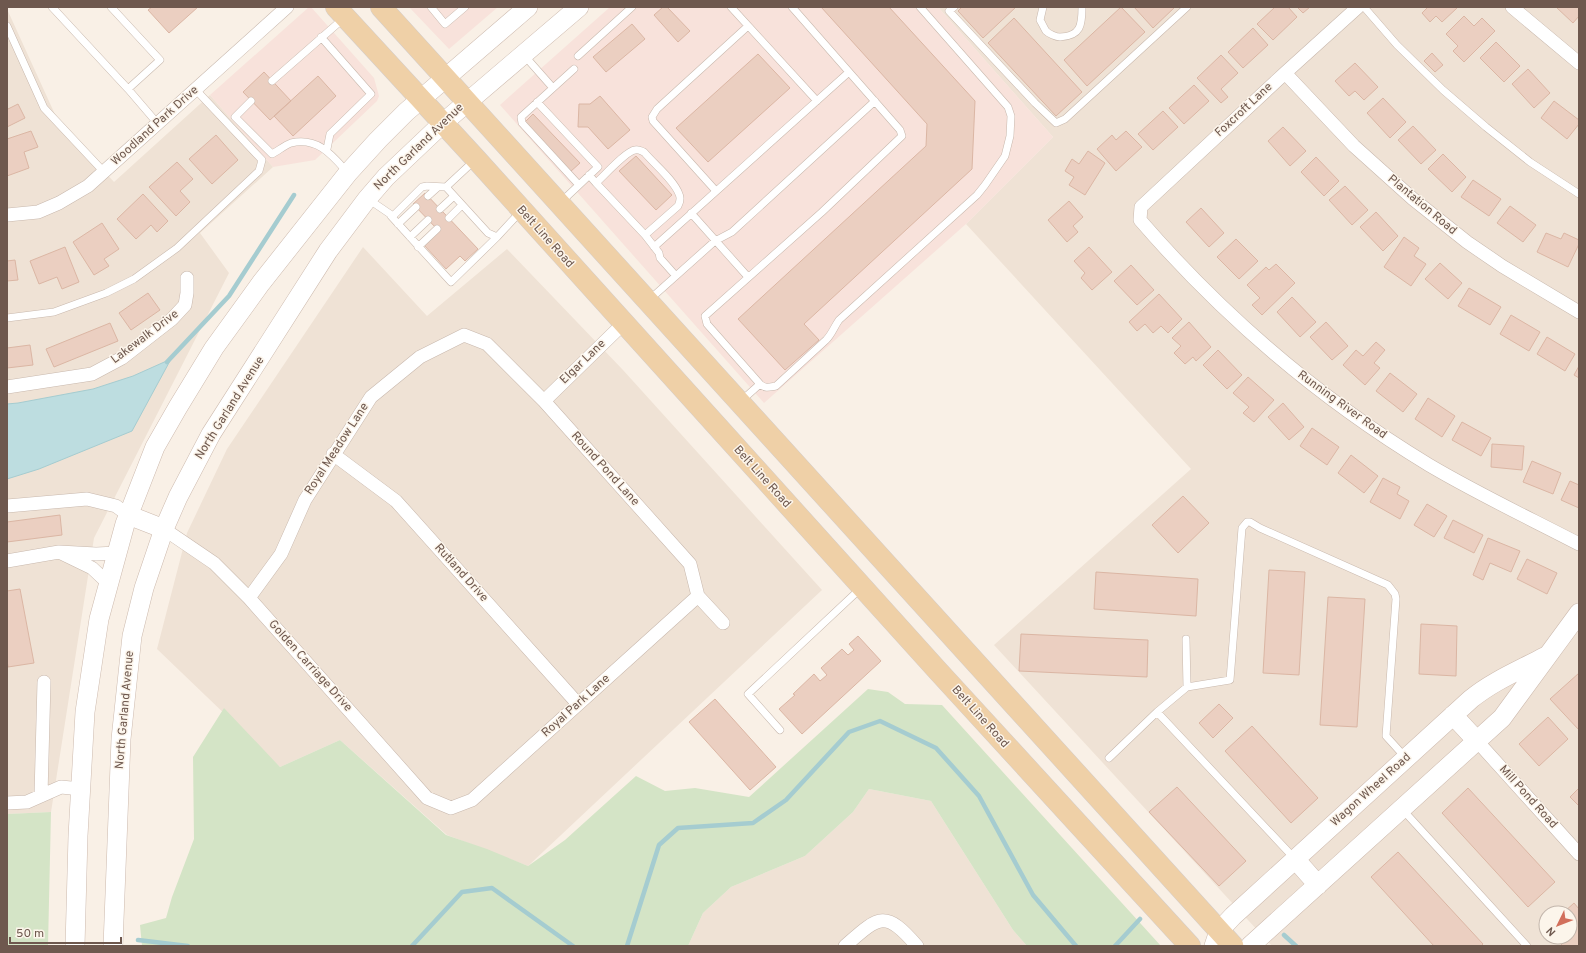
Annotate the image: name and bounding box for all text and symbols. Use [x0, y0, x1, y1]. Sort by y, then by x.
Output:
street label: Foxcroft Lane [1212, 79, 1276, 141]
street label: Woodland Park Drive [108, 82, 202, 170]
street label: North Garland Avenue [371, 100, 467, 194]
street label: Plantation Road [1384, 171, 1460, 239]
street label: Belt Line Road [513, 202, 577, 272]
street label: Lakewalk Drive [108, 306, 182, 368]
street label: Elgar Lane [557, 336, 609, 388]
street label: North Garland Avenue [192, 353, 268, 463]
street label: Running River Road [1294, 367, 1390, 443]
street label: Royal Meadow Lane [301, 400, 373, 498]
street label: Round Pond Lane [567, 428, 643, 510]
street label: Belt Line Road [730, 442, 794, 512]
street label: Rutland Drive [430, 540, 492, 606]
street label: Golden Carriage Drive [264, 617, 356, 715]
street label: North Garland Avenue [112, 650, 138, 770]
street label: Royal Park Lane [538, 671, 614, 741]
street label: Belt Line Road [948, 682, 1012, 752]
street label: Wagon Wheel Road [1327, 750, 1415, 830]
street label: Mill Pond Road [1495, 762, 1561, 832]
north arrow [1538, 905, 1578, 945]
scale bar [10, 919, 121, 945]
text: N [1544, 923, 1559, 939]
text: 50 m [16, 926, 44, 942]

